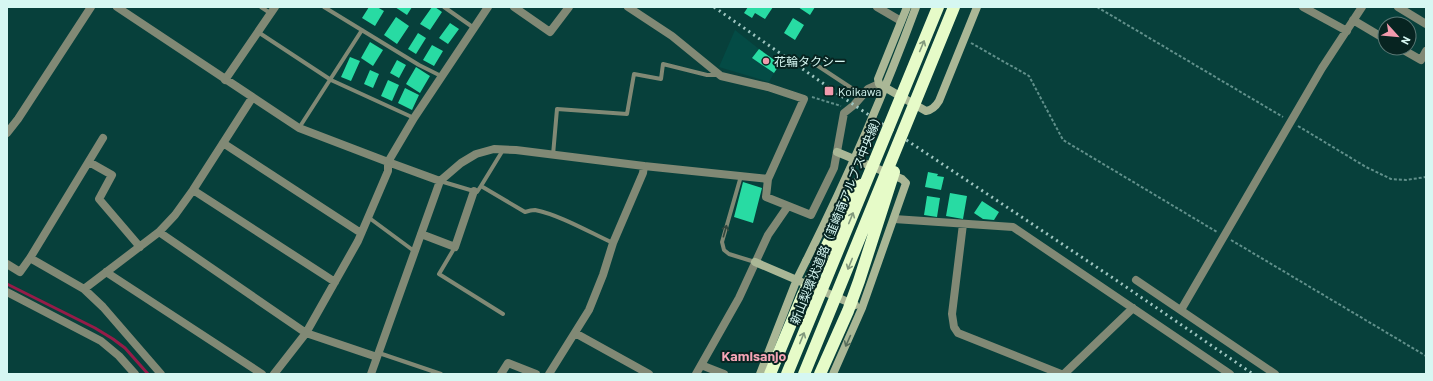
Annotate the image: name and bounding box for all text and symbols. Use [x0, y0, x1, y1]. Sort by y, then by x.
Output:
north arrow [1377, 16, 1417, 56]
text: N [1399, 35, 1414, 47]
one-way arrow [919, 40, 927, 52]
place label: 花輪タクシー [774, 54, 846, 68]
marker: 花輪タクシー [761, 56, 771, 66]
place label: Koikawa [838, 84, 881, 98]
marker: Koikawa [823, 85, 835, 97]
street label: 新山梨環状道路（韮崎南アルプス中央線） [787, 110, 885, 326]
one-way arrow [848, 212, 856, 224]
one-way arrow [722, 225, 730, 238]
one-way arrow [845, 257, 853, 269]
one-way arrow [799, 332, 806, 344]
one-way arrow [844, 335, 851, 347]
district label: Kamisanjo [722, 347, 787, 364]

